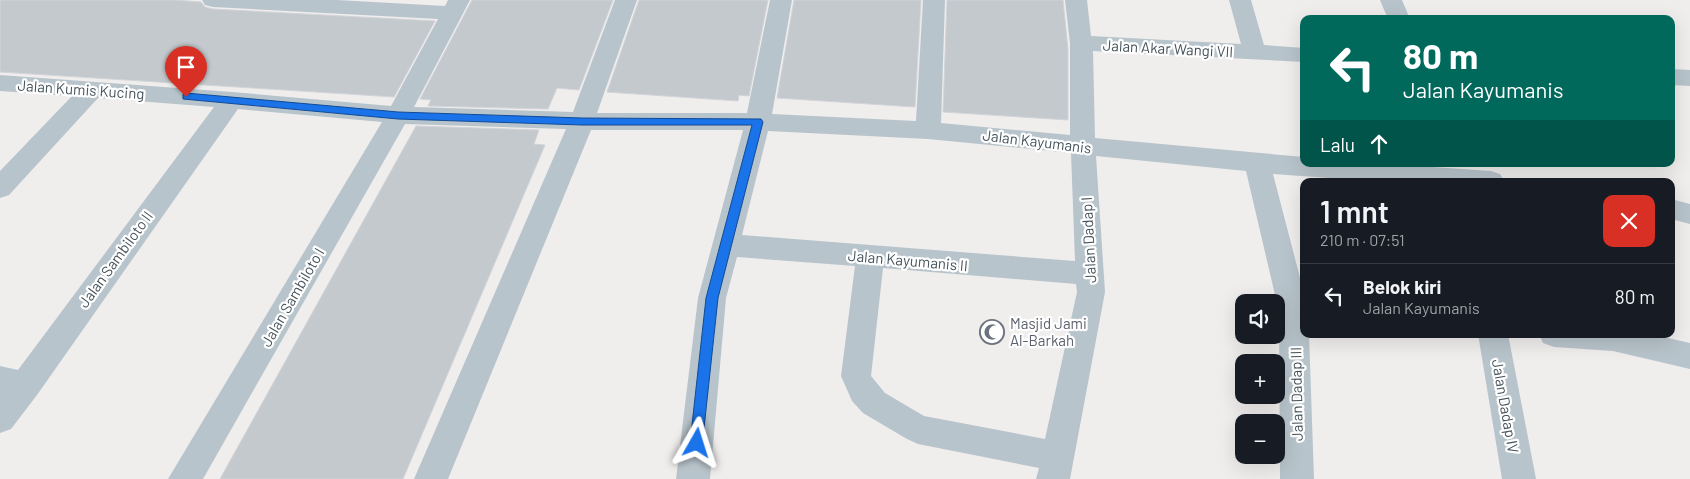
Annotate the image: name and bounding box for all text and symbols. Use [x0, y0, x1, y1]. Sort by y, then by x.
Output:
text: 80 m [1403, 34, 1478, 76]
icon: left [1320, 35, 1385, 100]
street label: Jalan Akar Wangi VII [1102, 36, 1234, 60]
pin [165, 46, 207, 97]
icon: arrive [172, 53, 200, 81]
street label: Jalan Kumis Kucing [17, 76, 145, 102]
text: Jalan Kayumanis [1403, 76, 1563, 102]
street label: Jalan Kayumanis [982, 125, 1092, 157]
icon: ahead [1365, 130, 1393, 158]
text: Lalu [1320, 133, 1355, 156]
text: 1 mnt [1320, 193, 1389, 229]
button: close [1603, 195, 1655, 247]
street label: Jalan Dadap I [1077, 196, 1099, 284]
street label: Jalan Sambiloto II [74, 207, 156, 311]
text: 210 m · 07:51 [1320, 230, 1405, 249]
street label: Jalan Sambiloto I [256, 244, 328, 350]
street label: Jalan Kayumanis II [847, 246, 969, 274]
text: Belok kiri [1363, 275, 1441, 298]
icon: left [1320, 282, 1348, 310]
text: 80 m [1615, 285, 1655, 308]
map controls [1235, 294, 1285, 464]
button: sound [1235, 294, 1285, 344]
text: Jalan Kayumanis [1363, 298, 1480, 317]
place label: Masjid Jami Al-Barkah [1010, 314, 1087, 349]
mosque icon: Masjid Jami Al-Barkah [979, 319, 1005, 345]
street label: Jalan Dadap III [1286, 347, 1306, 441]
button: + [1235, 354, 1285, 404]
street label: Jalan Dadap IV [1489, 358, 1523, 455]
button: − [1235, 414, 1285, 464]
position arrow [670, 416, 722, 468]

